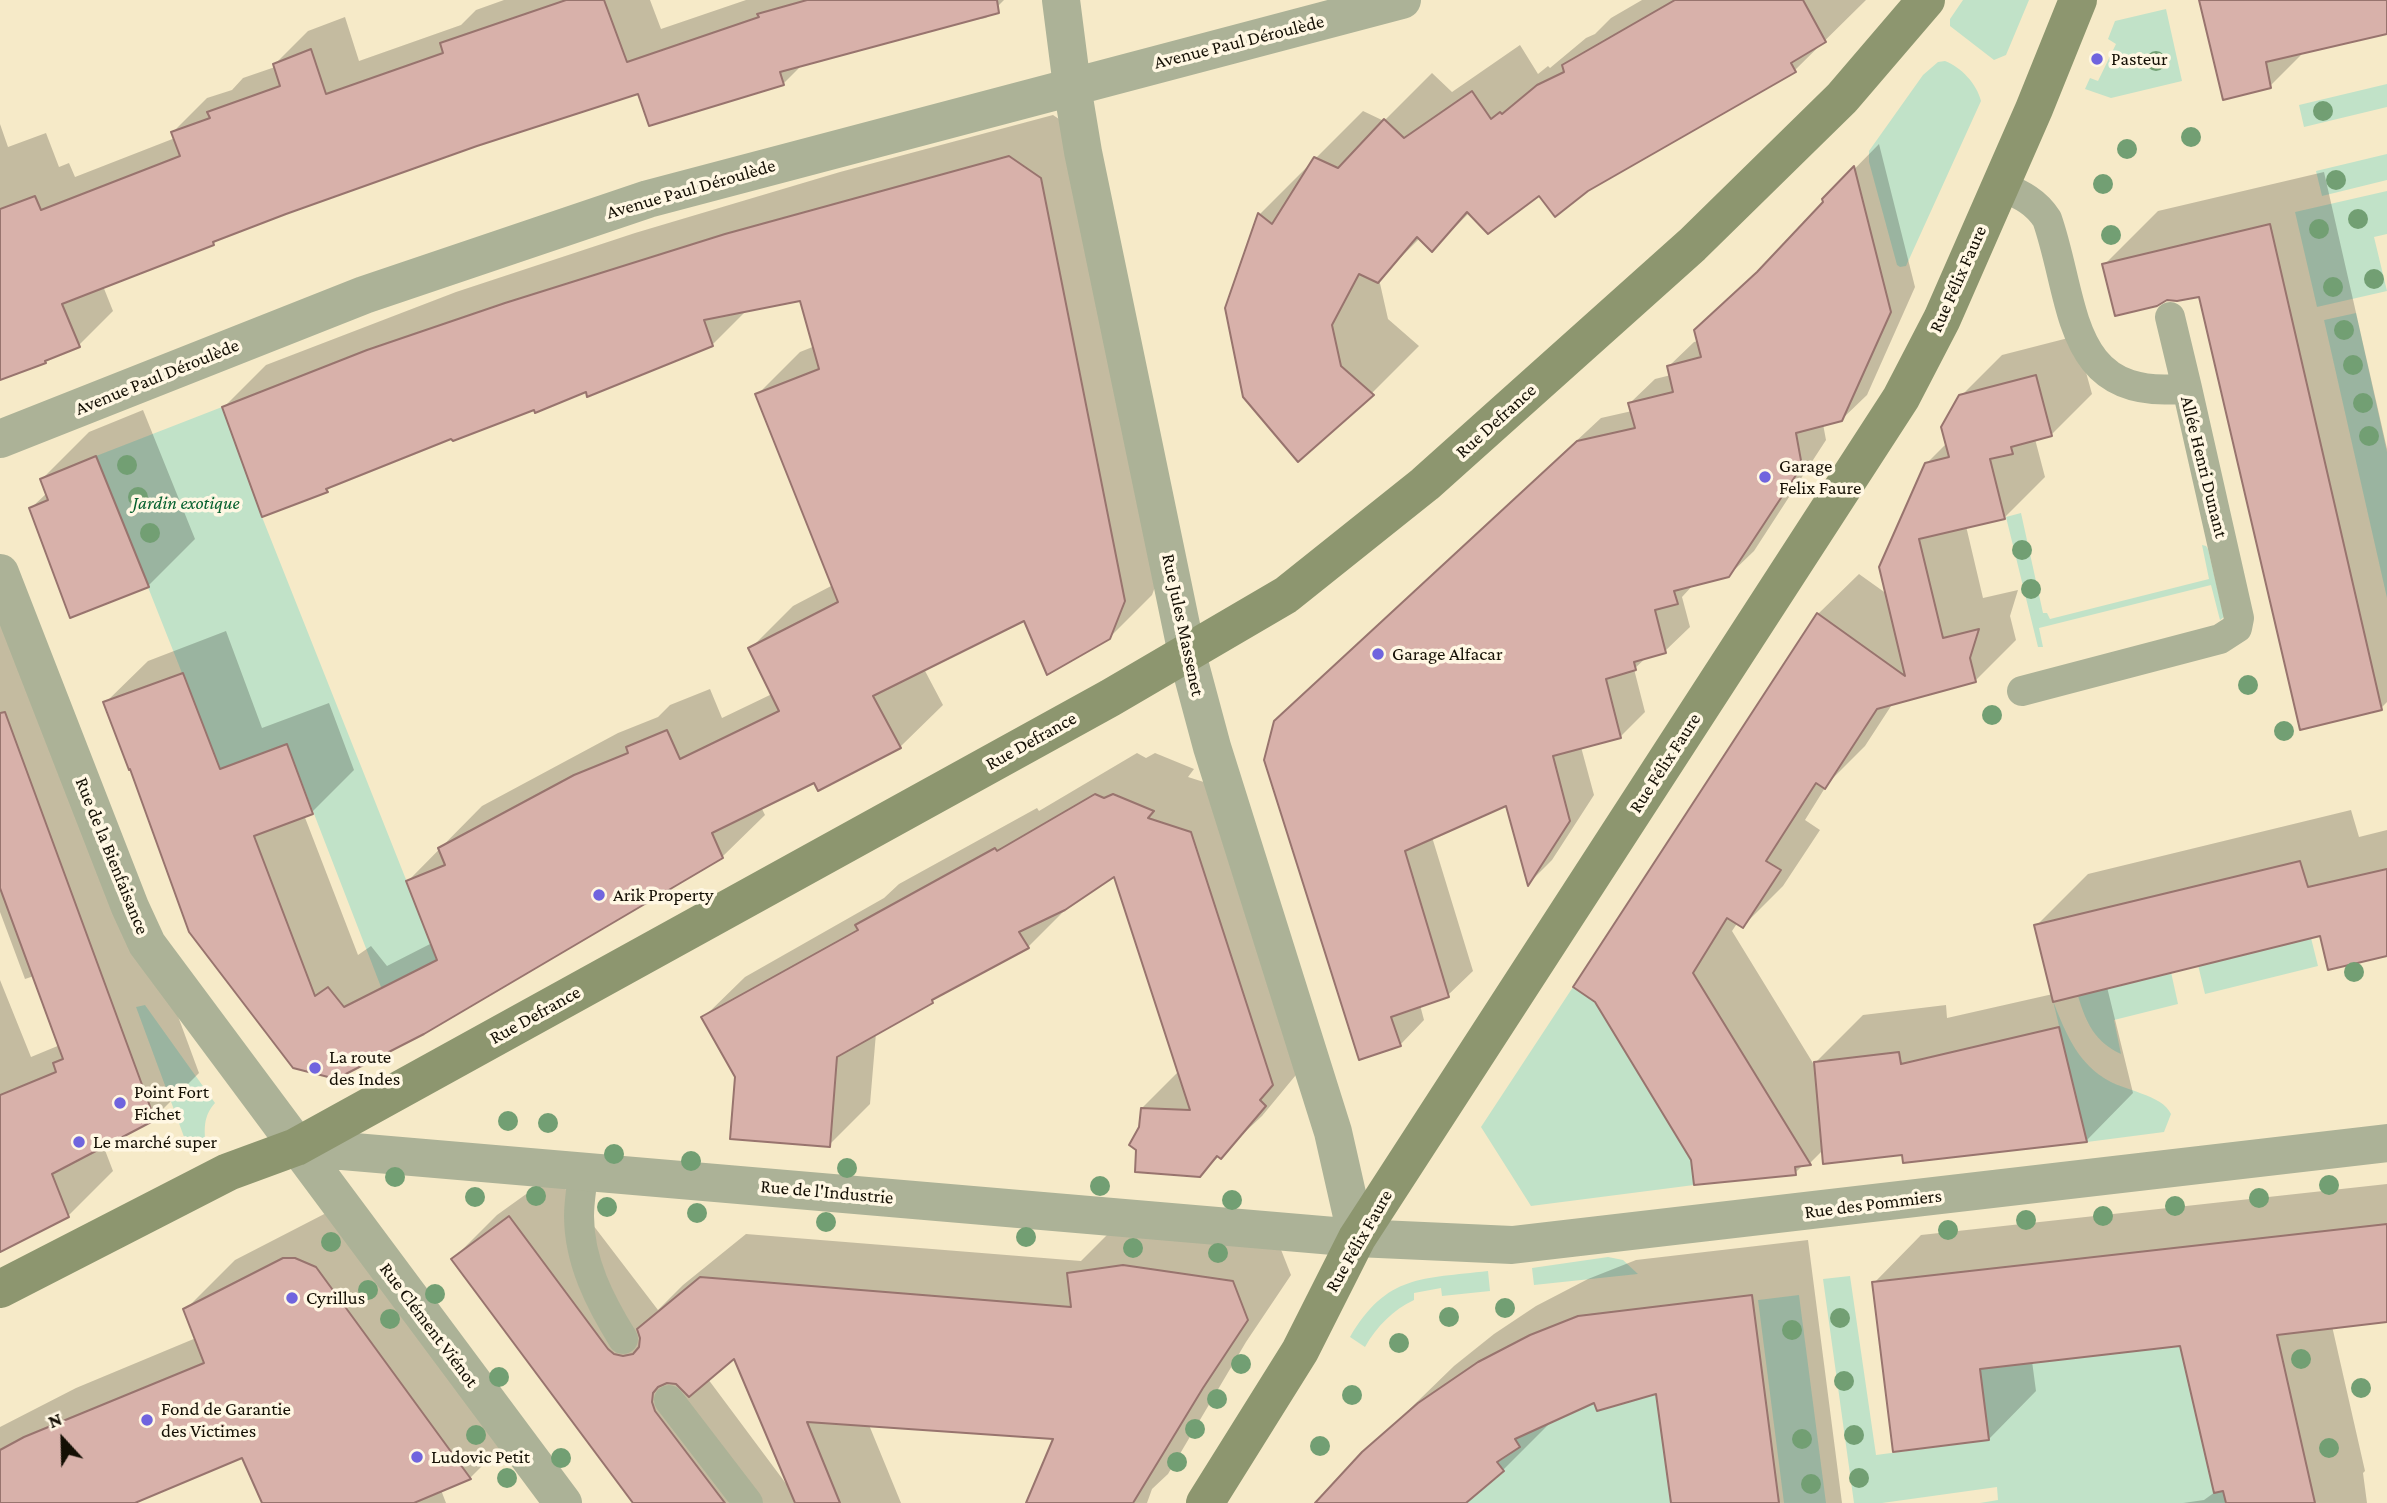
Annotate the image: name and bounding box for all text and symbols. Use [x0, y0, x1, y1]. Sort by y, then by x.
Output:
street label: Avenue Paul Déroulède [1151, 10, 1327, 74]
place label: Pasteur [2111, 48, 2168, 70]
marker: Pasteur [2089, 51, 2105, 67]
street label: Avenue Paul Déroulède [604, 154, 778, 224]
street label: Rue Félix Faure [1924, 222, 1992, 336]
street label: Avenue Paul Déroulède [72, 334, 242, 420]
street label: Rue Defrance [1451, 379, 1541, 463]
street label: Allée Henri Dunant [2175, 394, 2233, 540]
place label: Garage Felix Faure [1779, 455, 1861, 499]
marker: Garage Felix Faure [1757, 469, 1773, 485]
park label: Jardin exotique [132, 492, 240, 514]
street label: Rue Jules Massenet [1157, 552, 1209, 698]
place label: Garage Alfacar [1392, 643, 1503, 665]
marker: Garage Alfacar [1370, 646, 1386, 662]
street label: Rue Defrance [982, 707, 1080, 775]
street label: Rue Félix Faure [1624, 709, 1706, 817]
street label: Rue de la Bienfaisance [70, 774, 154, 938]
place label: Arik Property [613, 884, 713, 906]
marker: Arik Property [591, 887, 607, 903]
street label: Rue Defrance [486, 981, 584, 1049]
place label: La route des Indes [329, 1046, 400, 1090]
marker: La route des Indes [307, 1060, 323, 1076]
place label: Point Fort Fichet [134, 1081, 209, 1125]
marker: Point Fort Fichet [112, 1095, 128, 1111]
place label: Le marché super [93, 1131, 217, 1153]
marker: Le marché super [71, 1134, 87, 1150]
street label: Rue de l'Industrie [760, 1175, 894, 1209]
street label: Rue des Pommiers [1803, 1184, 1943, 1224]
street label: Rue Félix Faure [1320, 1186, 1398, 1296]
street label: Rue Clément Viénot [375, 1258, 483, 1392]
place label: Cyrillus [306, 1287, 365, 1309]
marker: Cyrillus [284, 1290, 300, 1306]
place label: Fond de Garantie des Victimes [161, 1398, 291, 1442]
north arrow [28, 1405, 98, 1475]
text: N [45, 1408, 65, 1432]
marker: Fond de Garantie des Victimes [139, 1412, 155, 1428]
place label: Ludovic Petit [431, 1446, 530, 1468]
marker: Ludovic Petit [409, 1449, 425, 1465]

